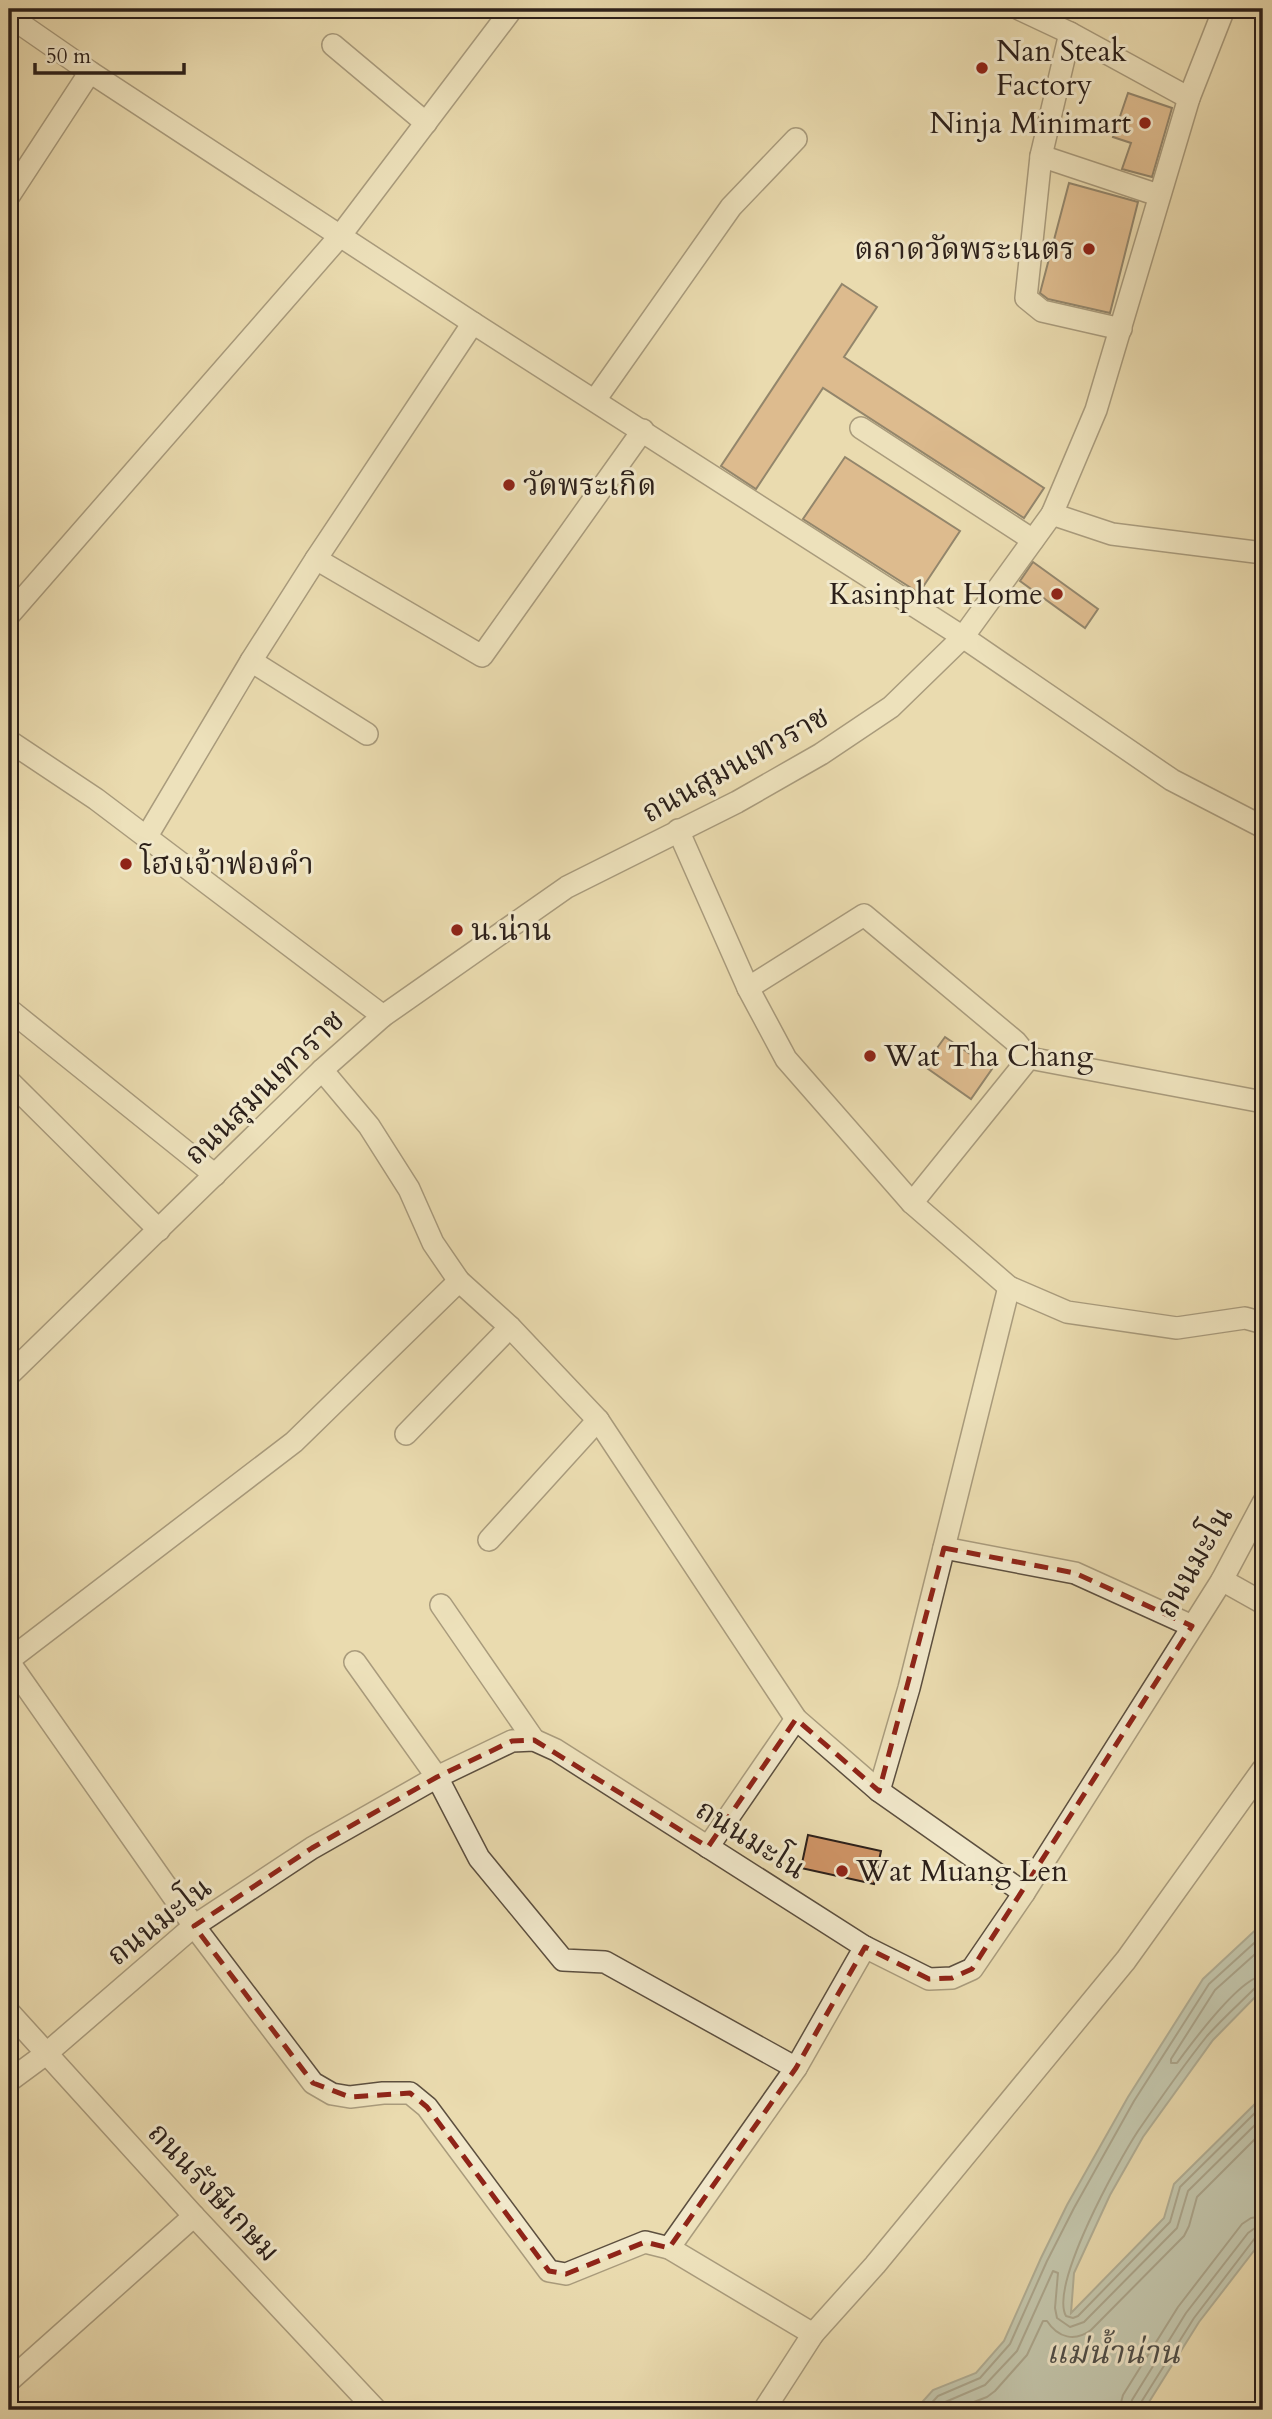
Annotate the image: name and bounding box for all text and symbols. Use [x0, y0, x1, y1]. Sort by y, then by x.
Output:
place label: Nan Steak Factory [996, 31, 1127, 106]
scale bar [35, 32, 184, 76]
text: 50 m [46, 42, 91, 71]
marker: Nan Steak Factory [974, 60, 990, 76]
place label: Ninja Minimart [930, 103, 1132, 144]
marker: Ninja Minimart [1137, 115, 1153, 131]
place label: ตลาดวัดพระเนตร [854, 229, 1075, 270]
marker: ตลาดวัดพระเนตร [1081, 241, 1097, 257]
place label: วัดพระเกิด [523, 465, 656, 506]
marker: วัดพระเกิด [501, 477, 517, 493]
place label: Kasinphat Home [829, 574, 1043, 615]
marker: Kasinphat Home [1049, 586, 1065, 602]
street label: ถนนสุมนเทวราช [634, 696, 836, 833]
place label: โฮงเจ้าฟองคำ [139, 843, 314, 885]
marker: โฮงเจ้าฟองคำ [118, 856, 134, 872]
place label: น.น่าน [471, 910, 552, 951]
marker: น.น่าน [449, 922, 465, 938]
street label: ถนนสุมนเทวราช [175, 1000, 353, 1174]
place label: Wat Tha Chang [883, 1036, 1094, 1077]
marker: Wat Tha Chang [862, 1048, 878, 1064]
street label: ถนนมะโน [1145, 1498, 1243, 1626]
street label: ถนนมะโน [688, 1789, 814, 1889]
place label: Wat Muang Len [855, 1851, 1068, 1892]
marker: Wat Muang Len [834, 1863, 850, 1879]
street label: ถนนมะโน [98, 1867, 220, 1975]
street label: ถนนรังษีเกษม [138, 2113, 289, 2271]
water label: แม่น้ำน่าน [1046, 2329, 1181, 2375]

